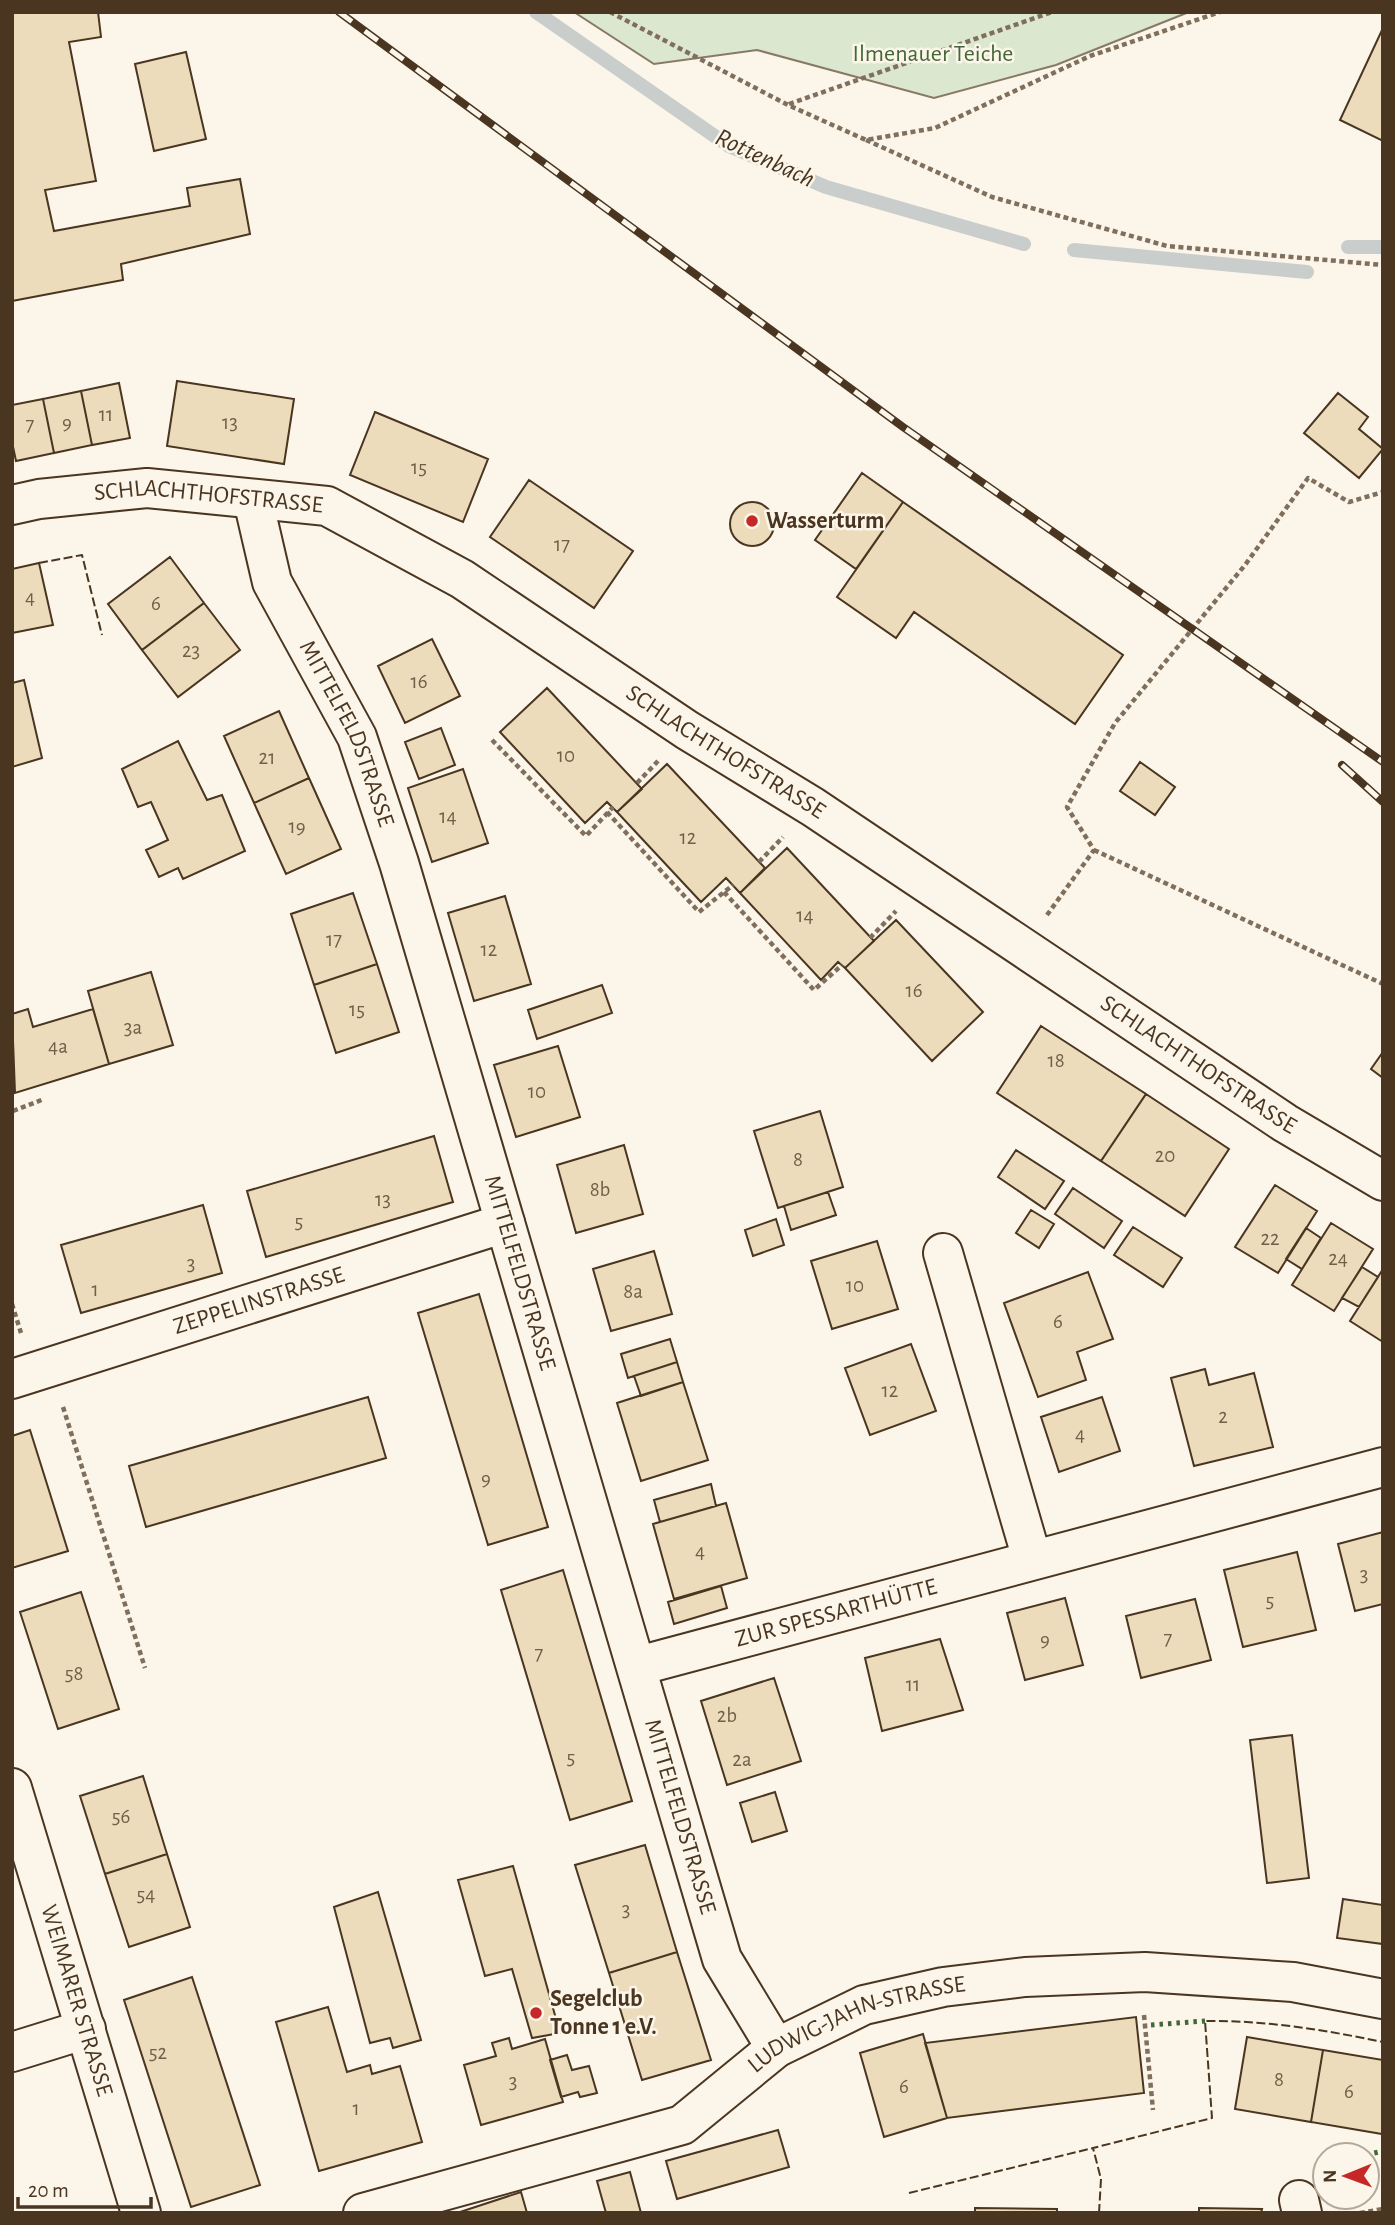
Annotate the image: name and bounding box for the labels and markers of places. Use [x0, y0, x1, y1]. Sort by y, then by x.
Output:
place label: Wasserturm [766, 509, 884, 533]
marker: Wasserturm [744, 513, 760, 529]
place label: Segelclub Tonne 1 e.V. [550, 1987, 657, 2039]
marker: Segelclub Tonne 1 e.V. [528, 2005, 544, 2021]

